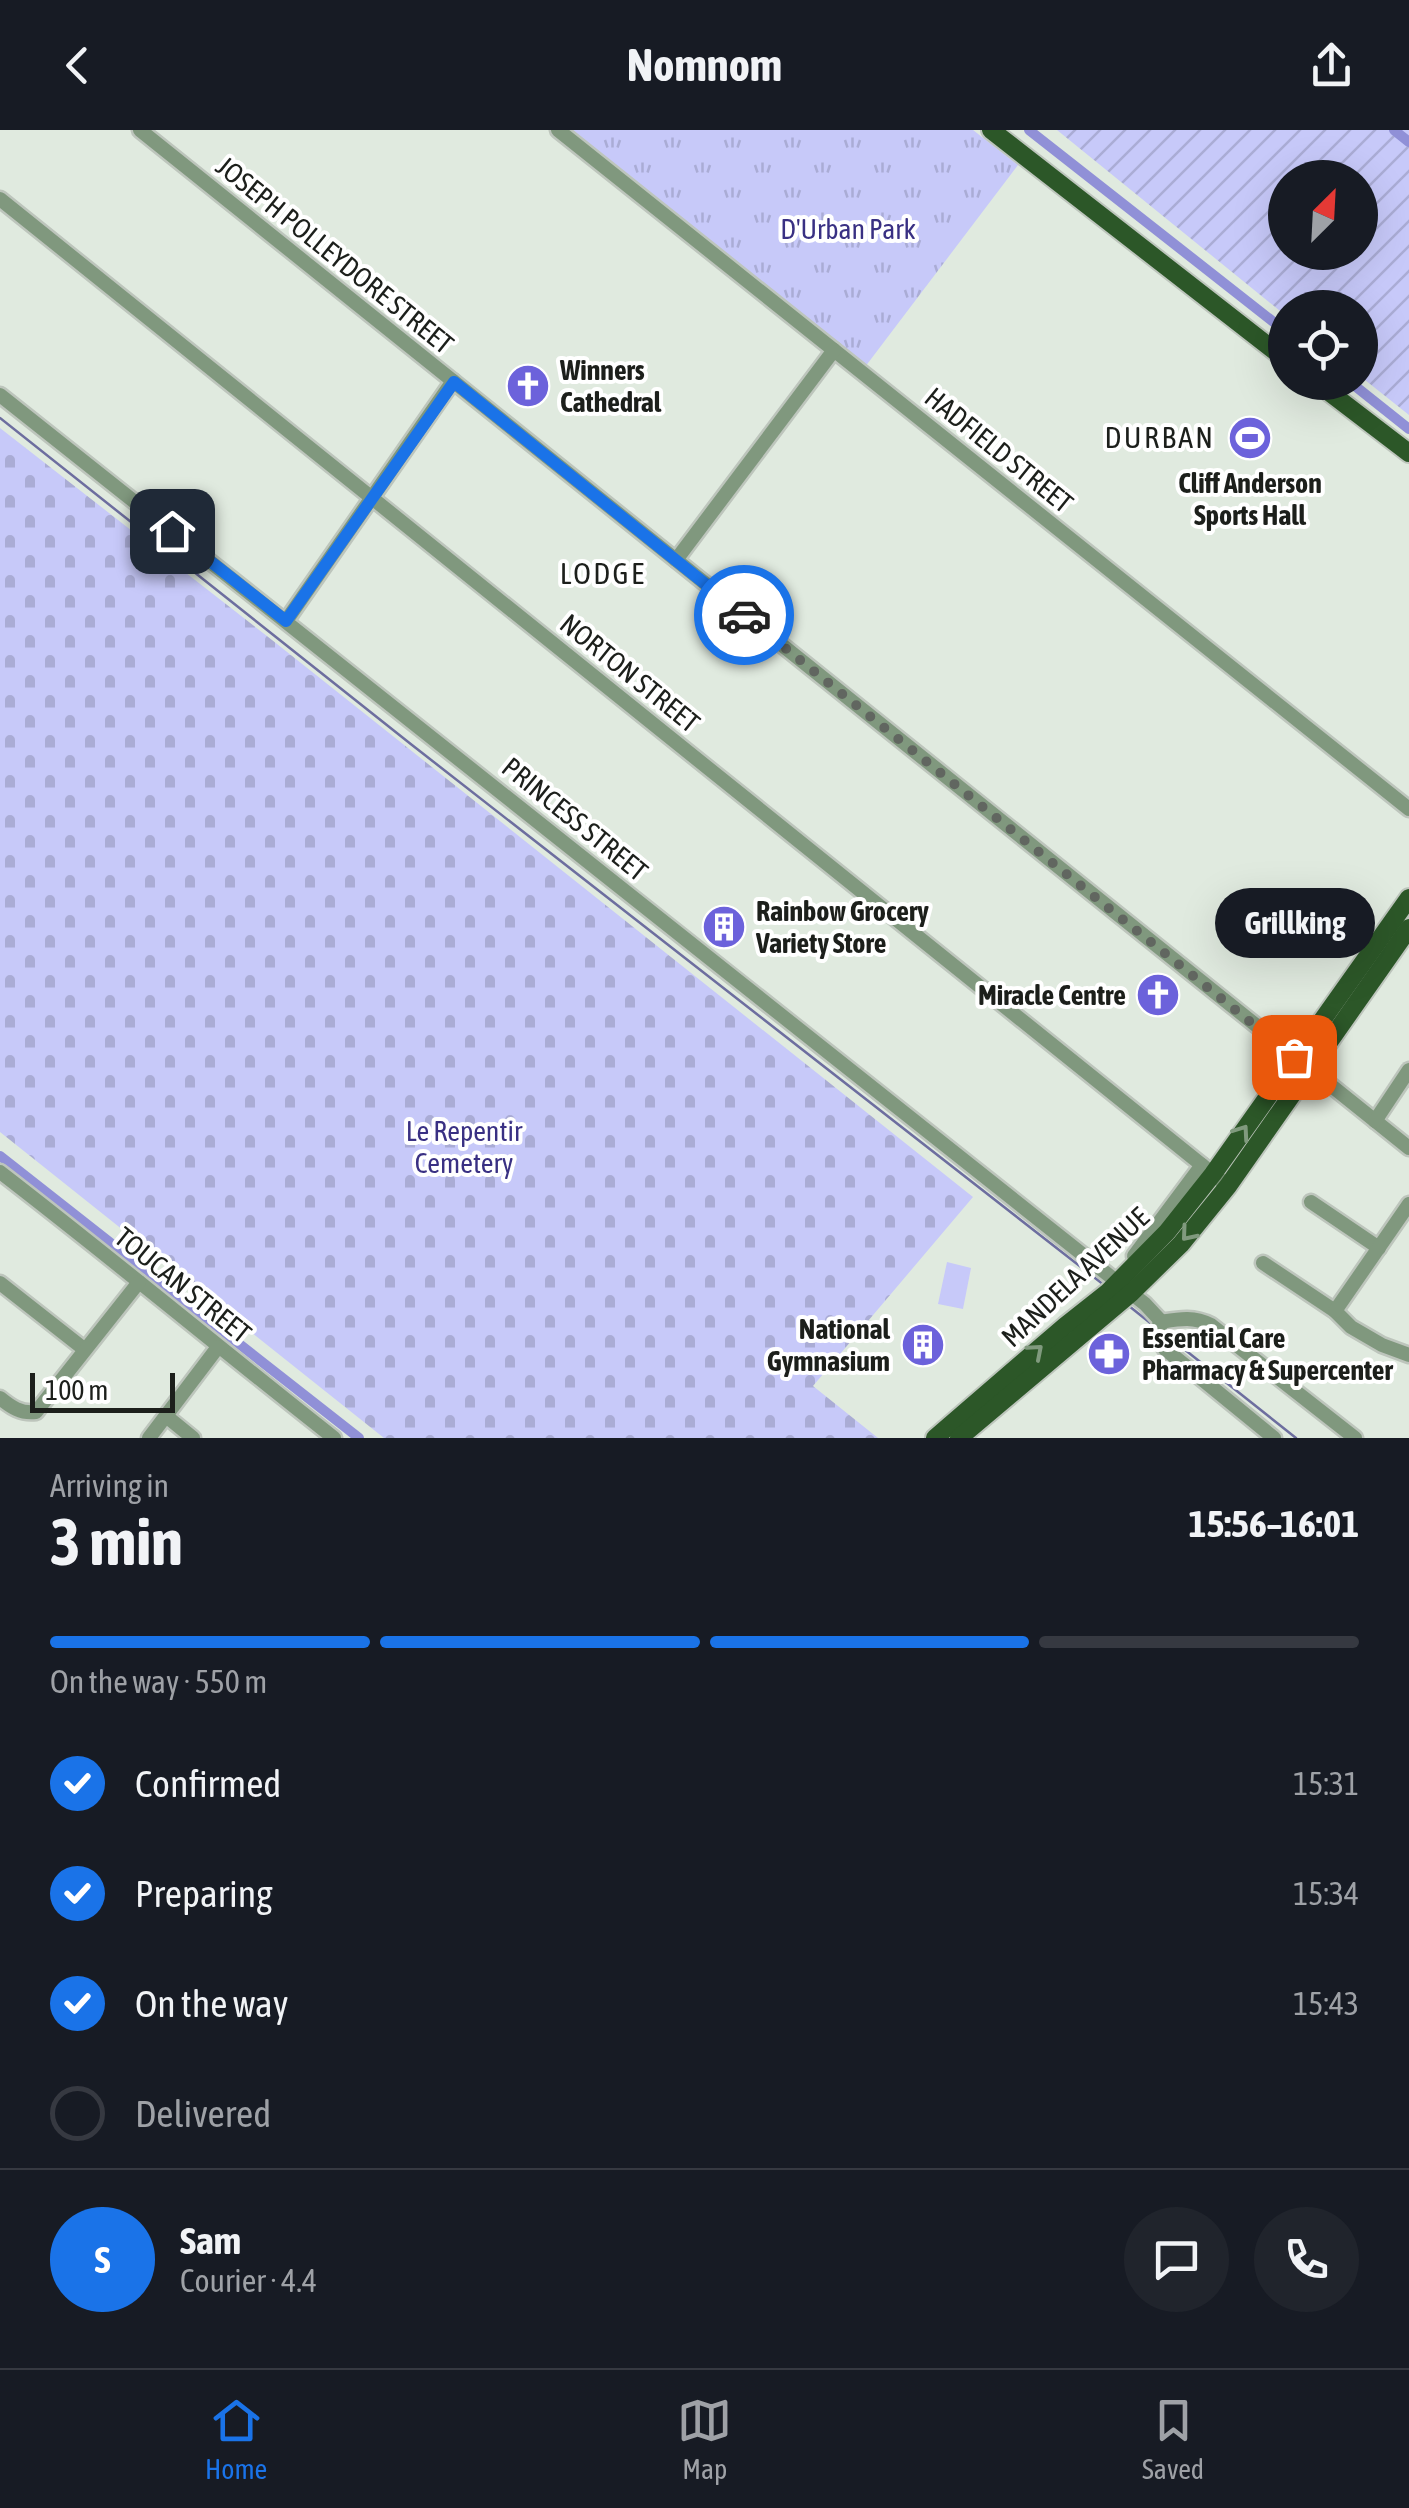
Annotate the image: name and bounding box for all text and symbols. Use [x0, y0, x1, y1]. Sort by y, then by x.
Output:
icon: back [50, 38, 105, 93]
icon: share [1304, 38, 1359, 93]
text: Nomnom [627, 39, 782, 91]
street label: JOSEPH POLLEYDORE STREET [210, 150, 460, 360]
north arrow [1268, 160, 1378, 270]
map controls [1268, 160, 1378, 400]
park label: D'Urban Park [780, 213, 916, 245]
button: locate [1268, 290, 1378, 400]
place label: Winners Cathedral [559, 354, 662, 418]
church icon: Winners Cathedral [505, 363, 551, 409]
street label: HADFIELD STREET [919, 381, 1079, 519]
sports icon: Cliff Anderson Sports Hall [1227, 415, 1273, 461]
district label: DURBAN [1104, 420, 1216, 454]
place label: Cliff Anderson Sports Hall [1178, 467, 1322, 531]
pin [130, 489, 215, 574]
icon: home [145, 504, 200, 559]
district label: LODGE [560, 556, 646, 590]
courier [694, 565, 794, 665]
icon: car [717, 588, 772, 643]
street label: NORTON STREET [554, 607, 706, 739]
street label: PRINCESS STREET [496, 751, 654, 887]
callout: Grillking [1214, 887, 1374, 957]
place label: Rainbow Grocery Variety Store [755, 895, 929, 959]
building icon: Rainbow Grocery Variety Store [701, 904, 747, 950]
text: Grillking [1244, 904, 1346, 941]
church icon: Miracle Centre [1135, 972, 1181, 1018]
place label: Miracle Centre [978, 979, 1126, 1011]
pin [1252, 1015, 1337, 1100]
icon: bag [1267, 1030, 1322, 1085]
park label: Le Repentir Cemetery [406, 1115, 523, 1179]
one-way arrow [1230, 1124, 1248, 1143]
street label: MANDELA AVENUE [995, 1201, 1155, 1353]
street label: TOUCAN STREET [109, 1220, 257, 1350]
one-way arrow [1182, 1223, 1200, 1241]
place label: National Gymnasium [767, 1313, 891, 1377]
building icon: National Gymnasium [900, 1322, 946, 1368]
place label: Essential Care Pharmacy & Supercenter [1142, 1322, 1394, 1386]
pharmacy icon: Essential Care Pharmacy & Supercenter [1086, 1331, 1132, 1377]
one-way arrow [1024, 1345, 1042, 1363]
scale bar [30, 1368, 175, 1412]
text: 100 m [45, 1374, 108, 1406]
text: Arriving in [50, 1467, 169, 1504]
text: 15:56–16:01 [1189, 1502, 1359, 1545]
text: 3 min [50, 1504, 183, 1579]
text: On the way · 550 m [50, 1663, 267, 1700]
icon: check [50, 1756, 105, 1811]
text: Confirmed [135, 1762, 281, 1805]
text: 15:31 [1293, 1765, 1359, 1802]
icon: check [50, 1866, 105, 1921]
text: Preparing [135, 1872, 273, 1915]
text: 15:34 [1293, 1875, 1359, 1912]
icon: check [50, 1976, 105, 2031]
text: On the way [135, 1982, 288, 2025]
text: 15:43 [1293, 1985, 1359, 2022]
text: Delivered [135, 2092, 271, 2135]
button: chat [1124, 2207, 1229, 2312]
button: phone [1254, 2207, 1359, 2312]
text: Sam [180, 2219, 241, 2262]
text: S [95, 2238, 110, 2281]
text: Courier · 4.4 [180, 2262, 317, 2299]
tab: Home [205, 2393, 267, 2485]
tab: Map [677, 2393, 732, 2485]
tab: Saved [1142, 2393, 1204, 2485]

